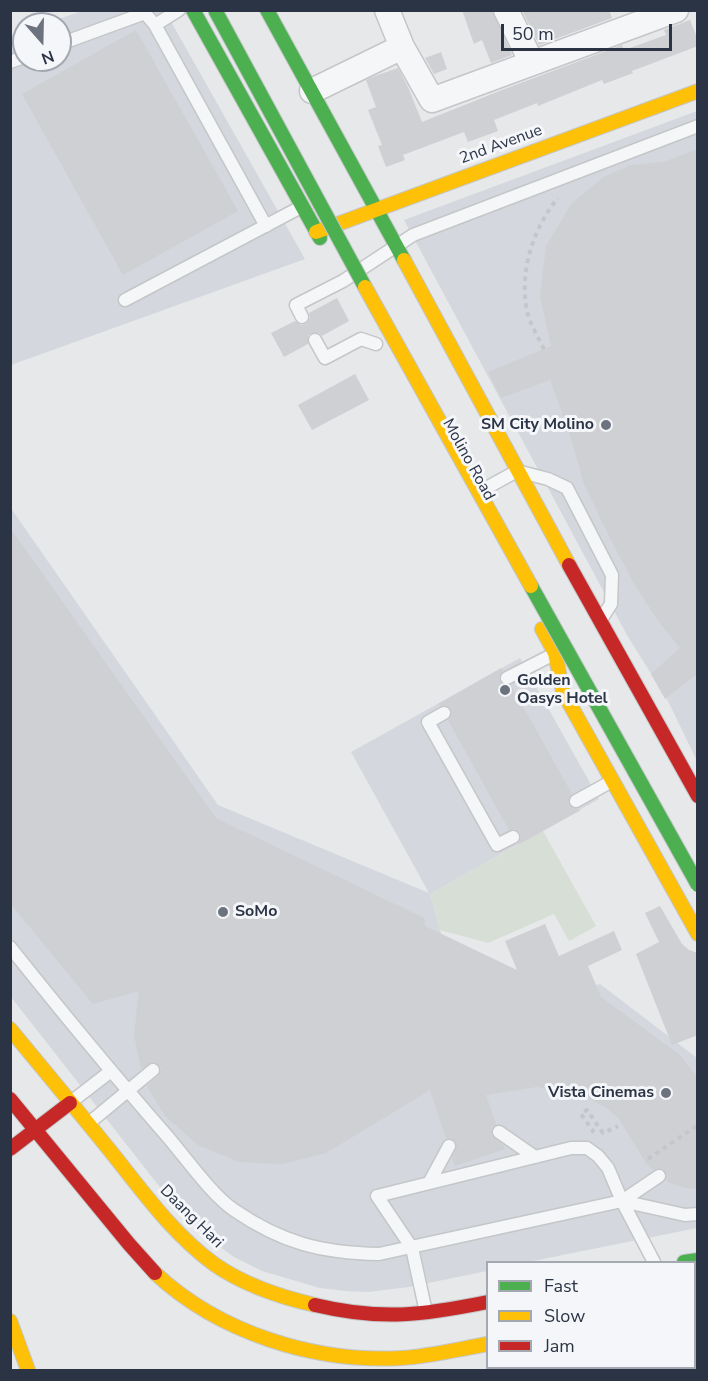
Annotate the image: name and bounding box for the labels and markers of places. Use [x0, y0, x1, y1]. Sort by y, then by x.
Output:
place label: SM City Molino [481, 415, 594, 435]
marker: SM City Molino [599, 418, 613, 432]
place label: Golden Oasys Hotel [517, 671, 608, 709]
marker: Golden Oasys Hotel [498, 683, 512, 697]
place label: SoMo [235, 902, 277, 922]
marker: SoMo [216, 905, 230, 919]
place label: Vista Cinemas [548, 1083, 654, 1103]
marker: Vista Cinemas [659, 1086, 673, 1100]

